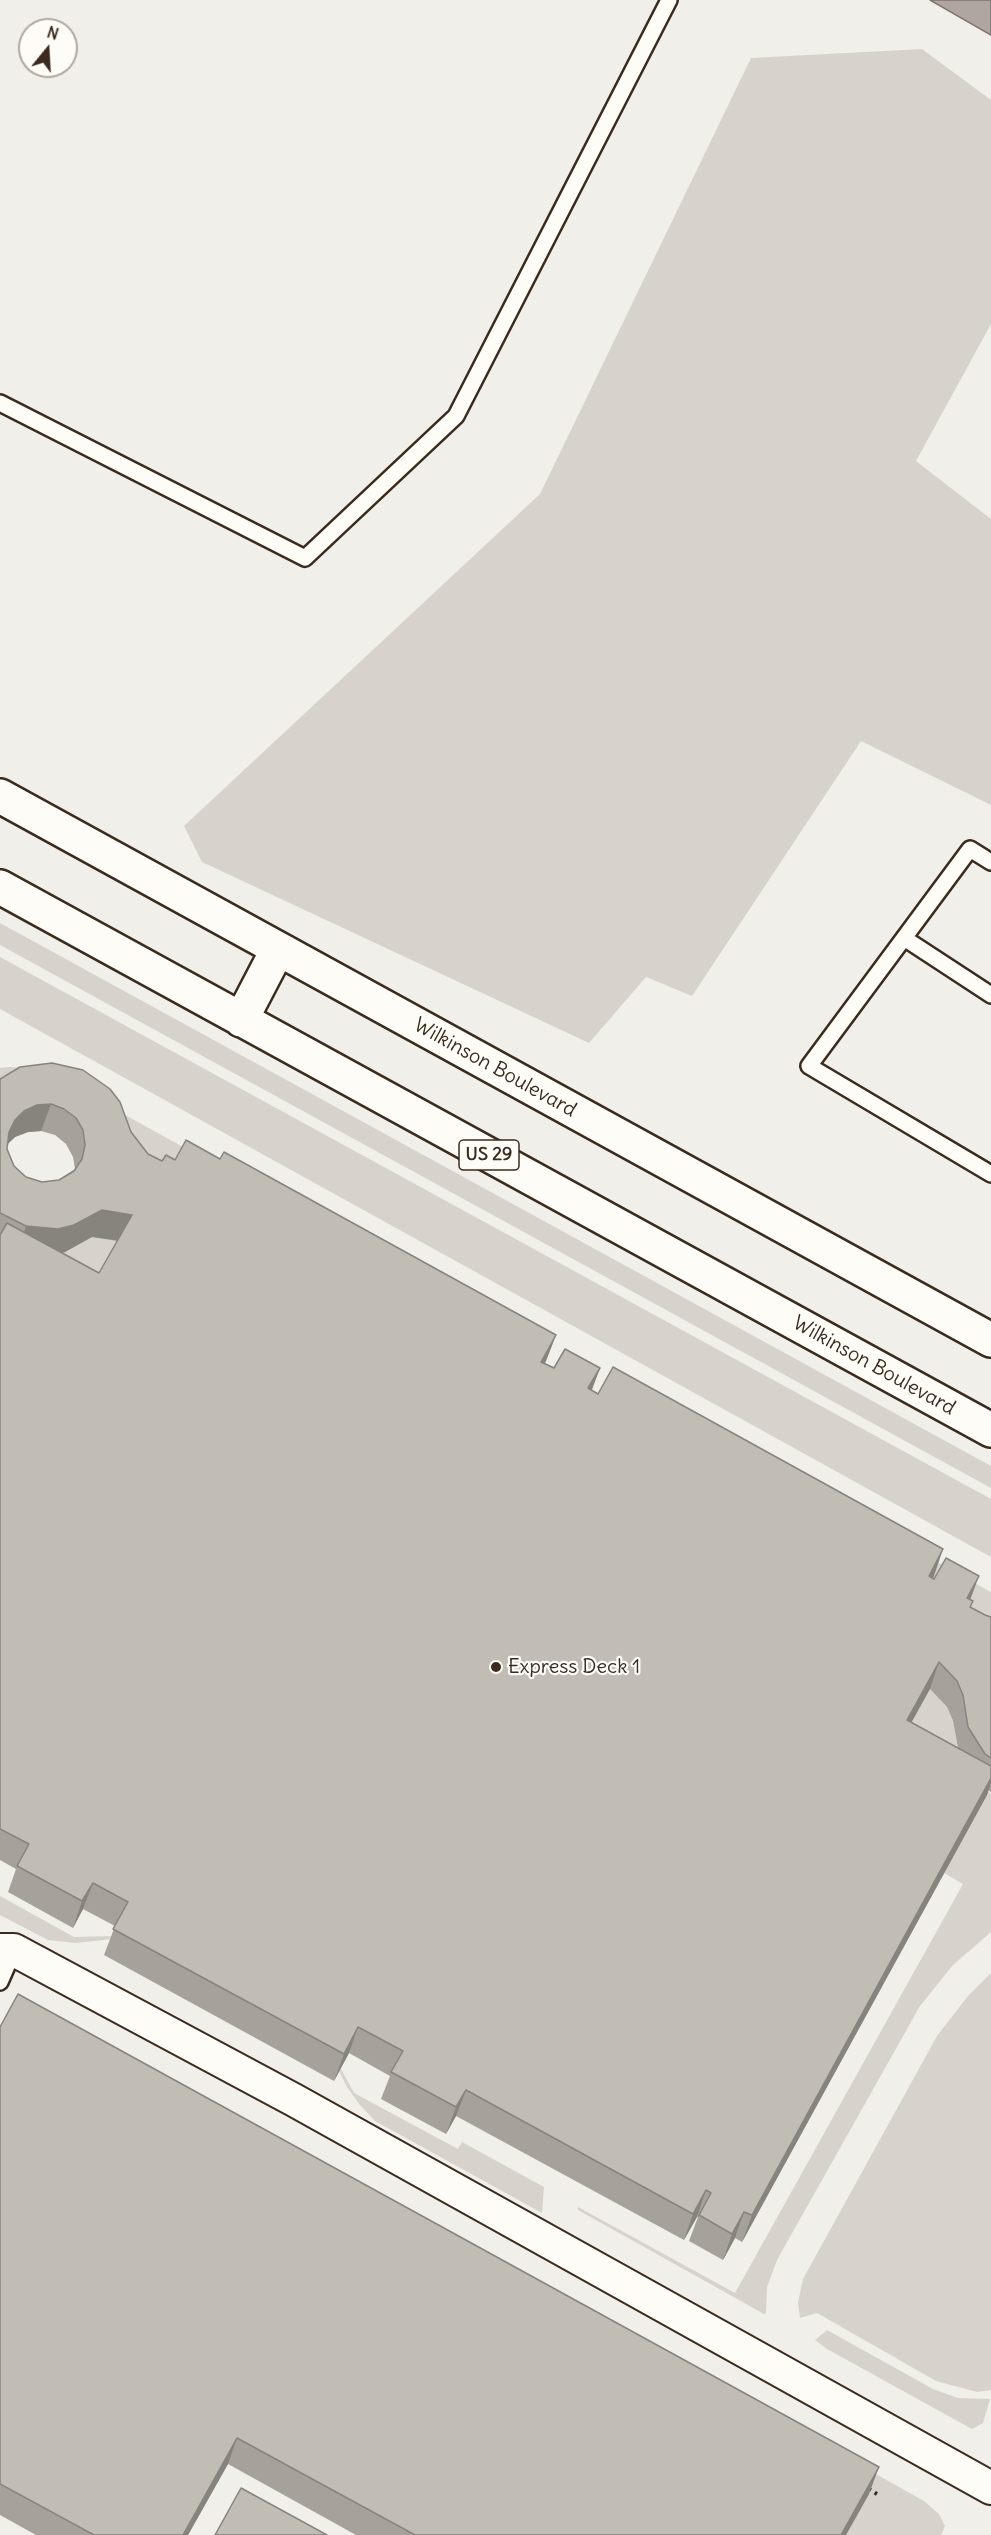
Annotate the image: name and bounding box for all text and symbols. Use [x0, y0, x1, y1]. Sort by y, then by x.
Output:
north arrow [18, 18, 78, 78]
text: N [45, 22, 61, 44]
street label: Wilkinson Boulevard [410, 1013, 580, 1123]
road number: US 29 [459, 1140, 519, 1170]
street label: Wilkinson Boulevard [789, 1311, 959, 1421]
place label: Express Deck 1 [508, 1655, 640, 1679]
marker: Express Deck 1 [489, 1660, 503, 1674]

